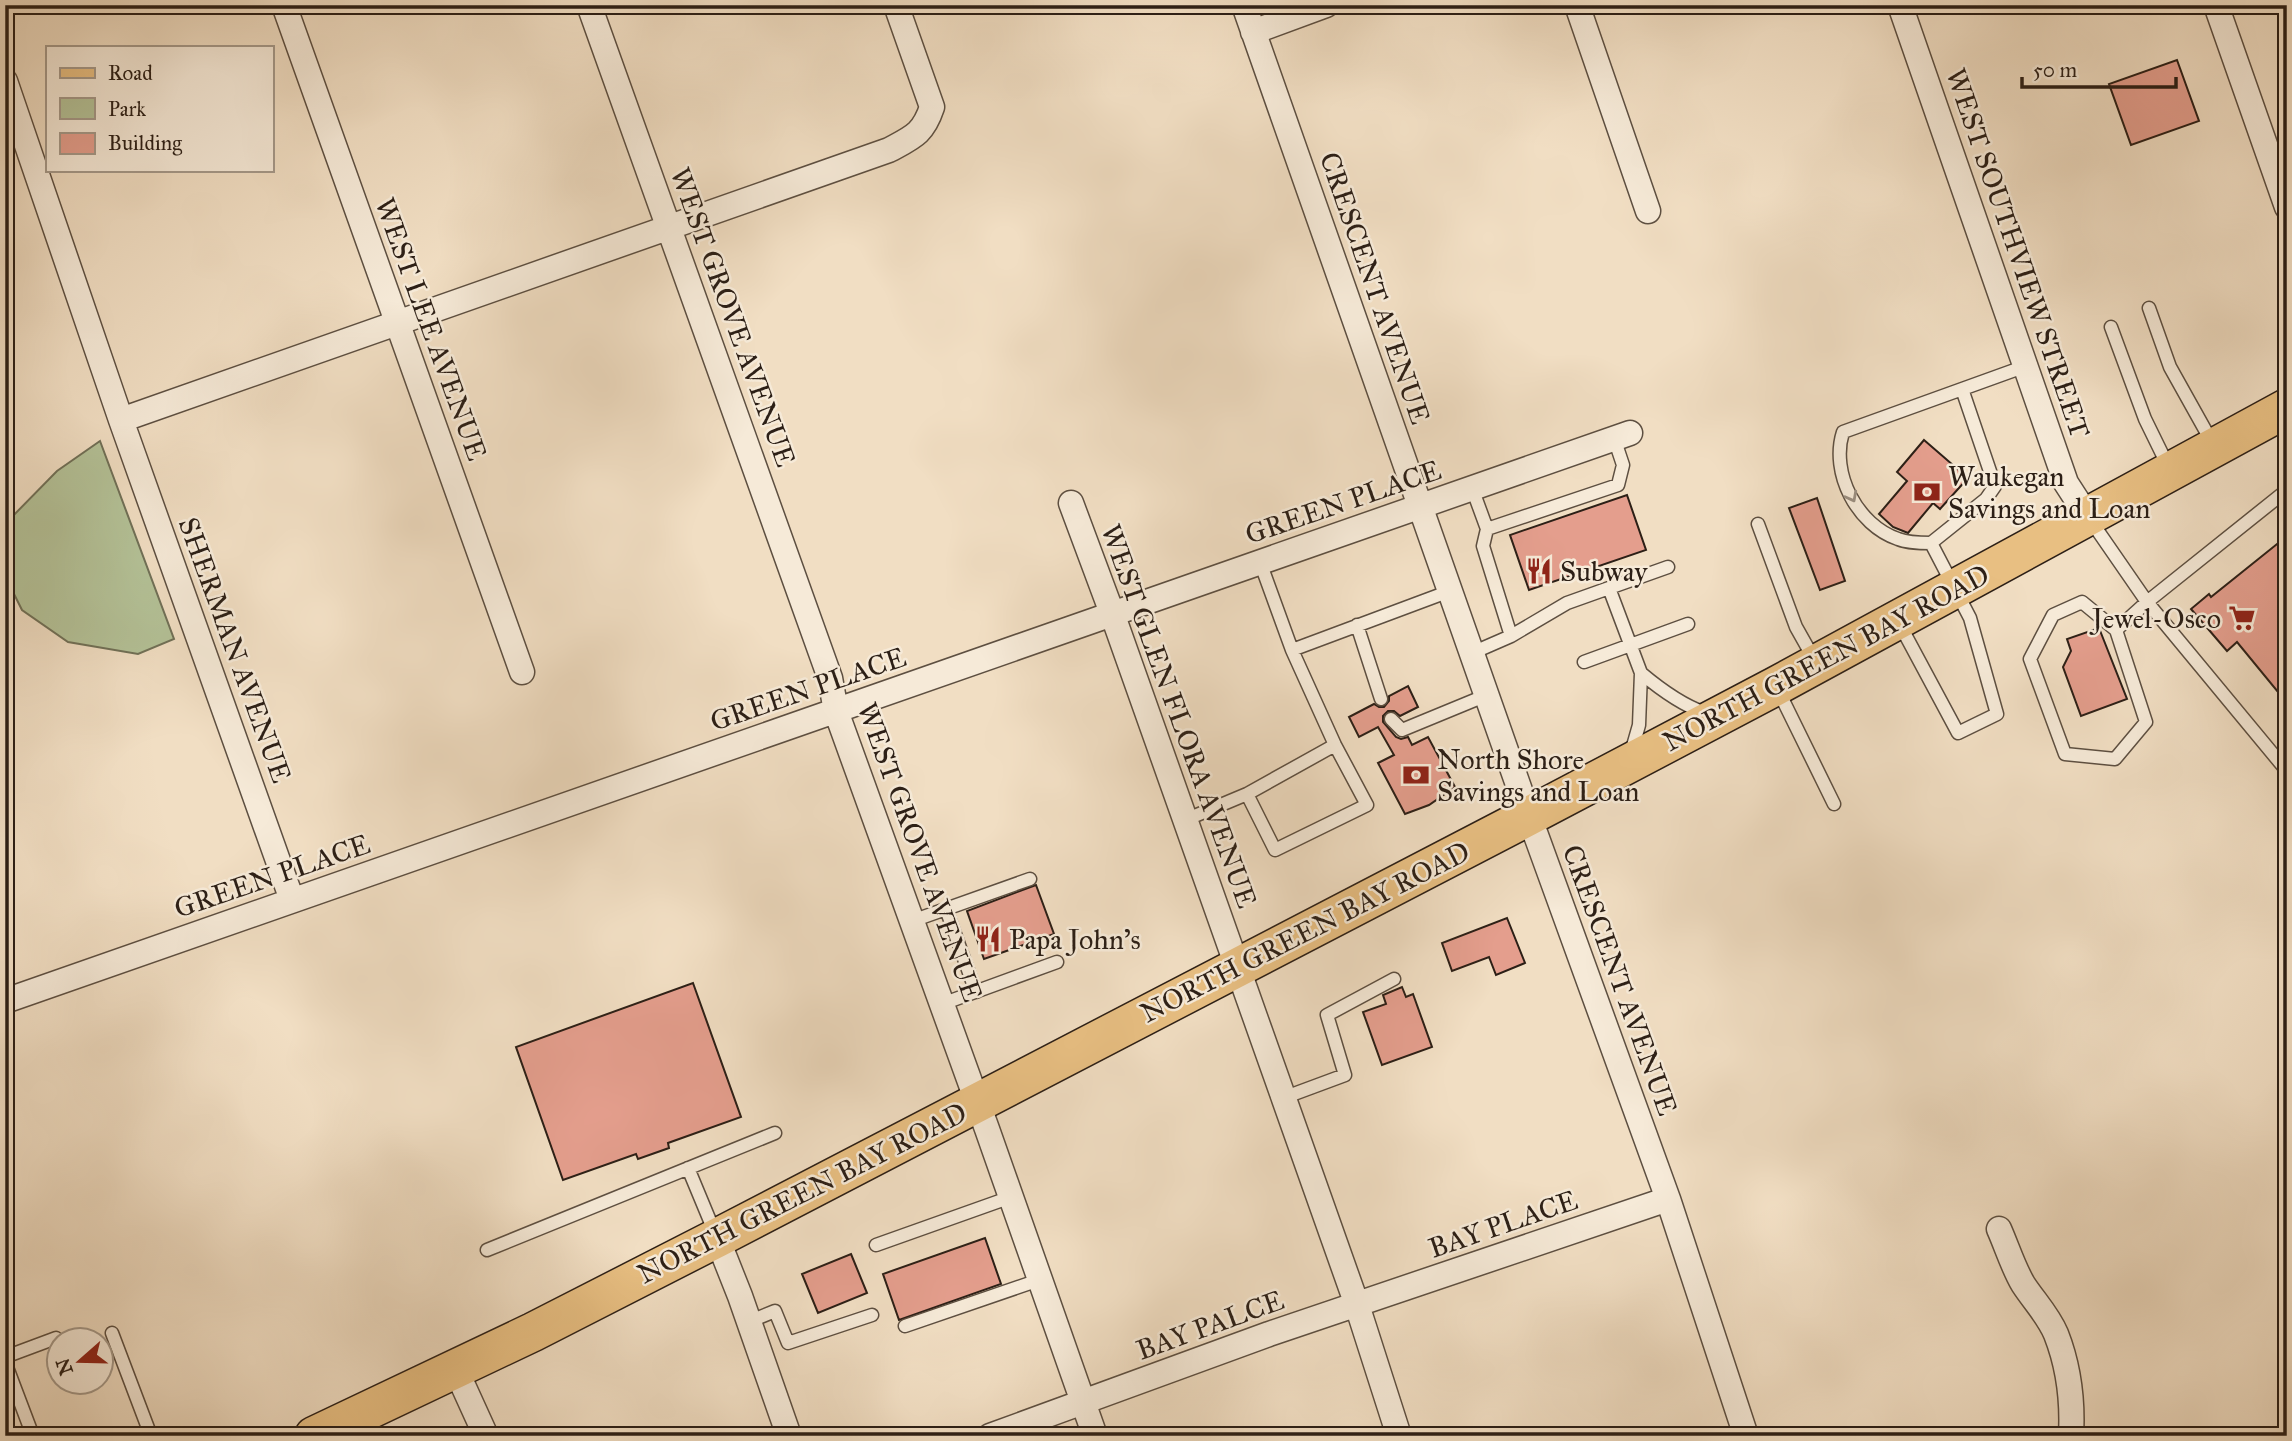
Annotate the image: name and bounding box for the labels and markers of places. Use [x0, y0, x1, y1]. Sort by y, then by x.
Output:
place label: Waukegan Savings and Loan [1948, 459, 2150, 526]
bank icon: Waukegan Savings and Loan [1912, 477, 1942, 507]
place label: Subway [1560, 554, 1648, 589]
restaurant icon: Subway [1524, 556, 1554, 586]
place label: Jewel-Osco [2089, 601, 2221, 636]
supermarket icon: Jewel-Osco [2227, 603, 2257, 633]
place label: North Shore Savings and Loan [1437, 742, 1639, 809]
bank icon: North Shore Savings and Loan [1401, 760, 1431, 790]
place label: Papa John's [1009, 922, 1141, 957]
restaurant icon: Papa John's [973, 924, 1003, 954]

